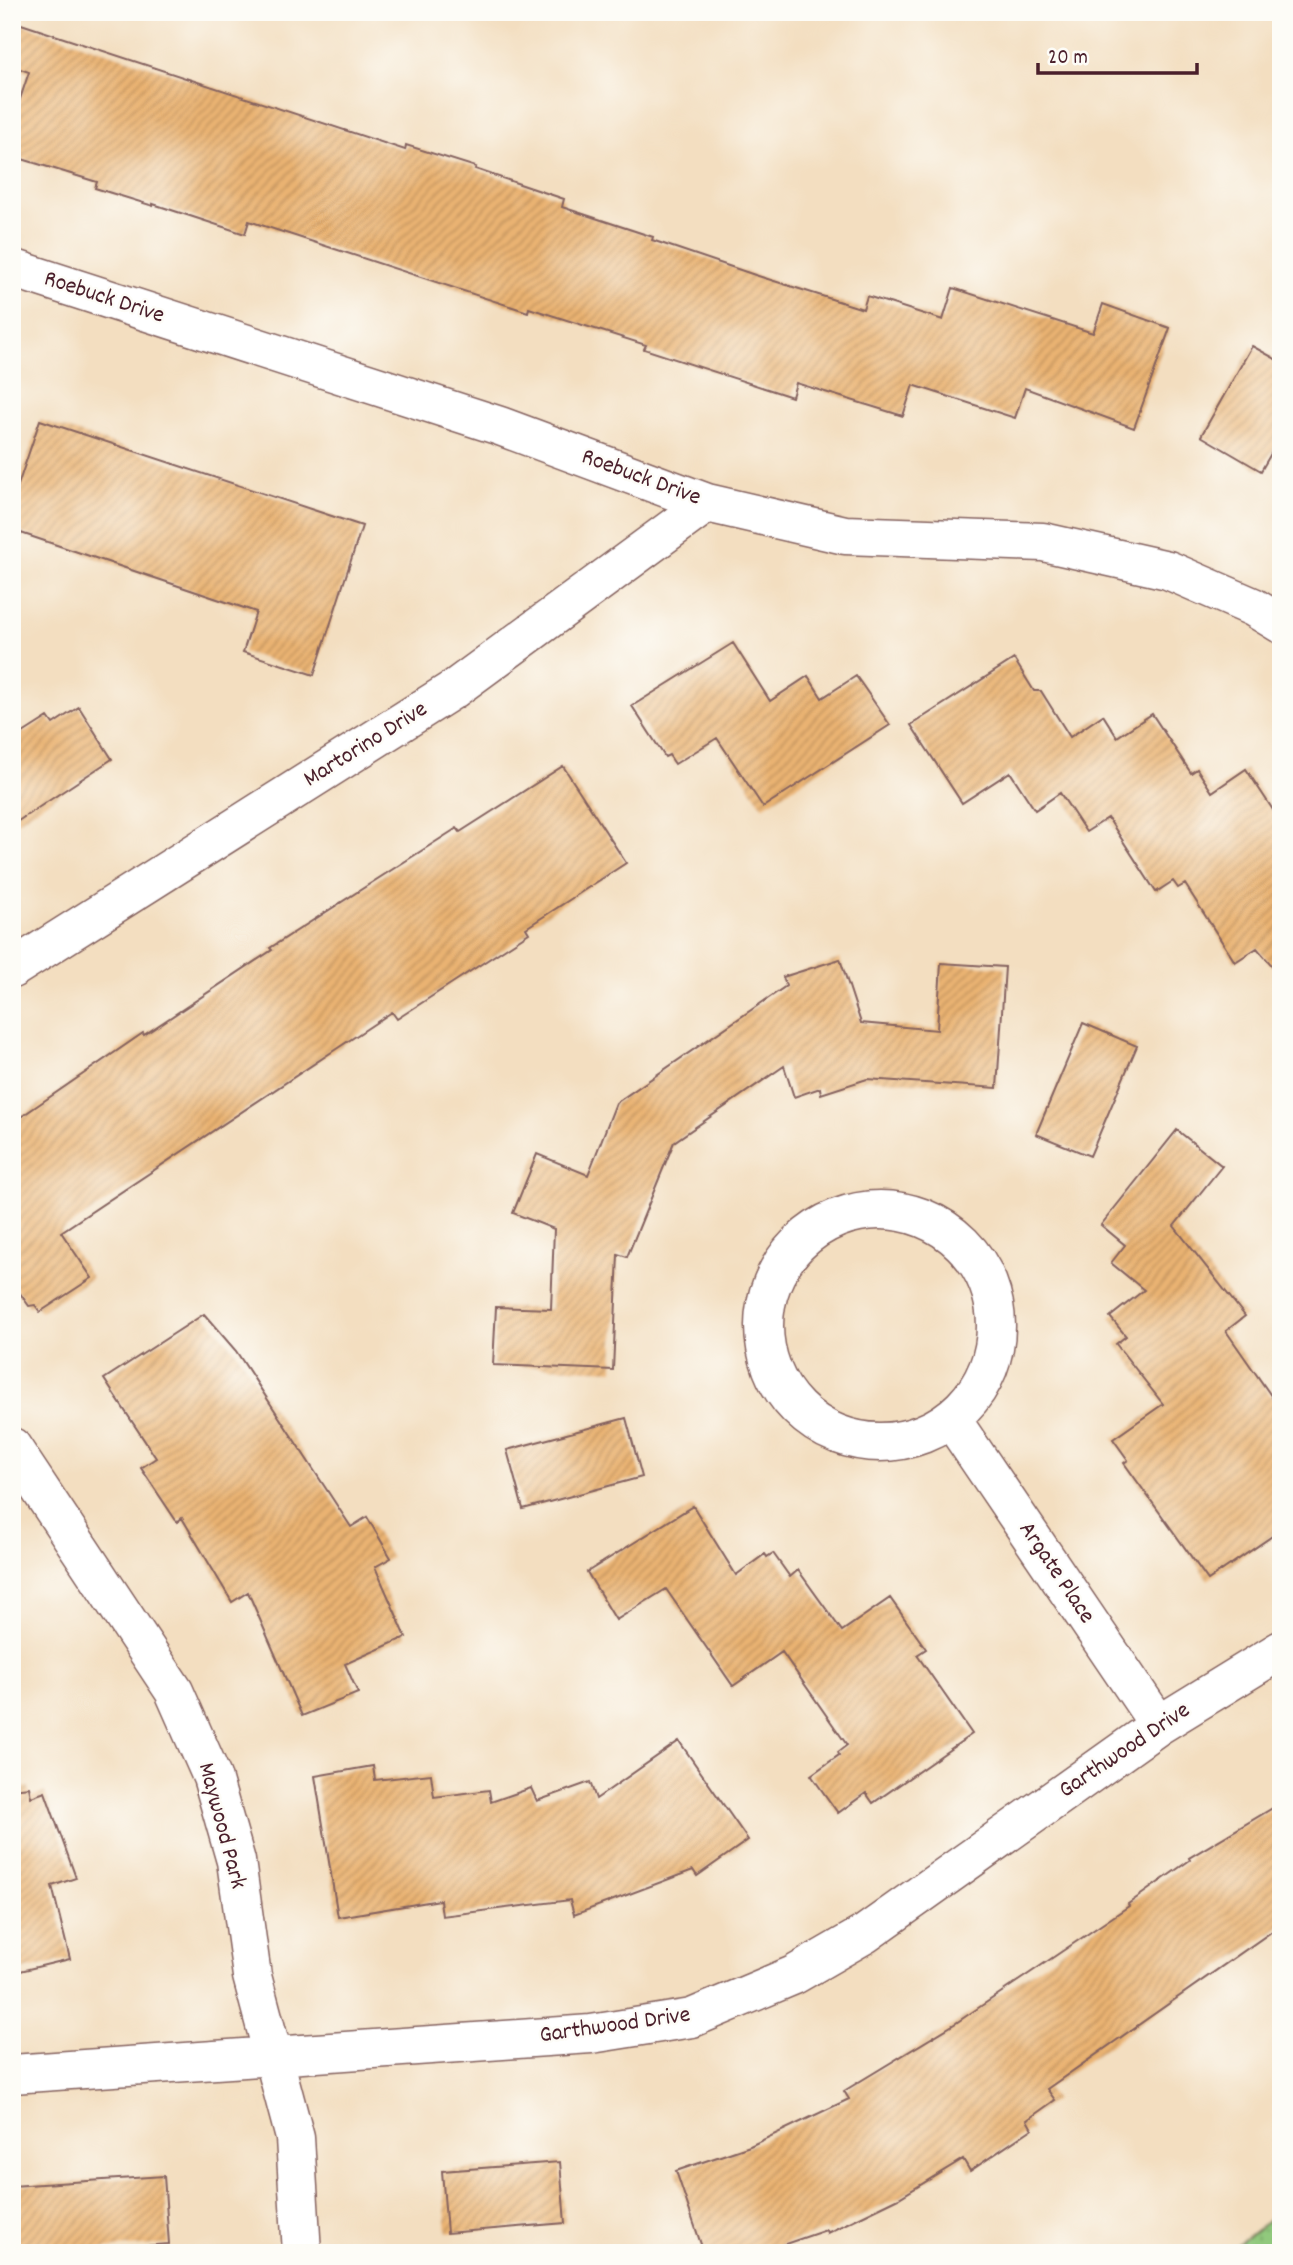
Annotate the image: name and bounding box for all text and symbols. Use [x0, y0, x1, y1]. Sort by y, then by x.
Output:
scale bar [1038, 32, 1197, 76]
text: 20 m [1048, 44, 1088, 74]
street label: Roebuck Drive [39, 263, 169, 333]
street label: Roebuck Drive [576, 441, 706, 515]
street label: Martorino Drive [297, 693, 435, 797]
street label: Argate Place [1009, 1515, 1103, 1631]
street label: Garthwood Drive [1053, 1694, 1197, 1808]
street label: Maywood Park [188, 1759, 254, 1893]
street label: Garthwood Drive [537, 1999, 693, 2053]

